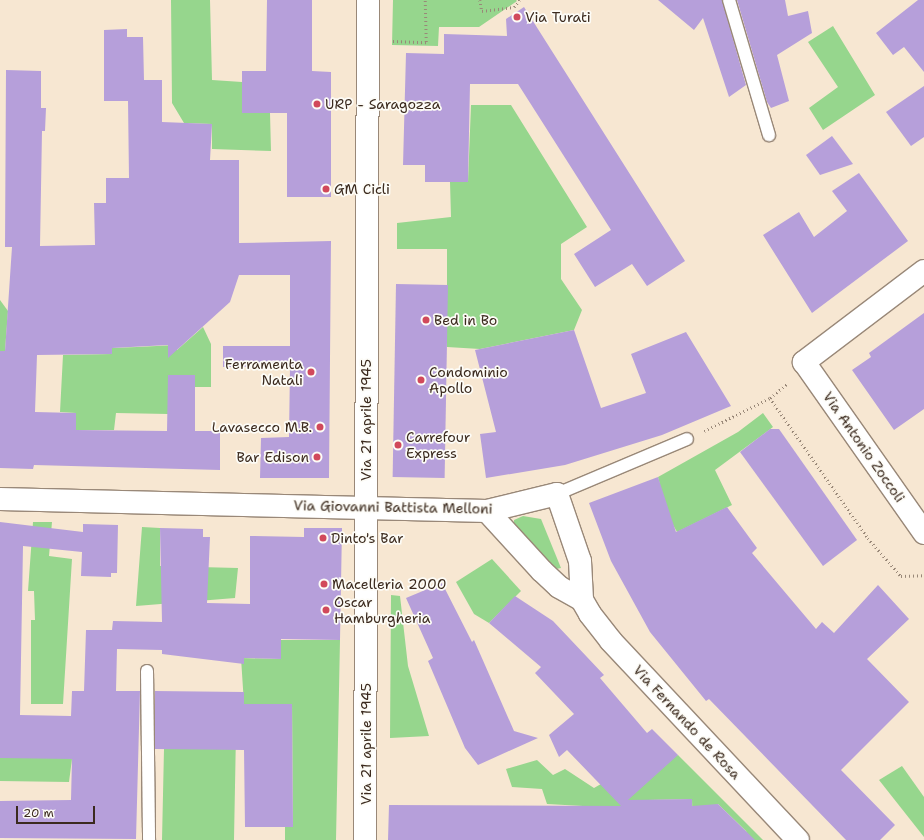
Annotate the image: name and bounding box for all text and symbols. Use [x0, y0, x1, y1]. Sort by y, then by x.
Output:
place label: Via Turati [525, 9, 591, 25]
marker: Via Turati [512, 12, 522, 22]
place label: URP - Saragozza [325, 96, 440, 112]
marker: URP - Saragozza [312, 99, 322, 109]
place label: GM Cicli [334, 181, 390, 197]
marker: GM Cicli [321, 184, 331, 194]
place label: Bed in Bo [434, 312, 497, 328]
marker: Bed in Bo [421, 315, 431, 325]
place label: Ferramenta Natali [225, 356, 303, 388]
street label: Via 21 aprile 1945 [358, 359, 374, 481]
place label: Condominio Apollo [429, 364, 508, 396]
marker: Ferramenta Natali [306, 367, 316, 377]
marker: Condominio Apollo [416, 375, 426, 385]
street label: Via Antonio Zoccoli [819, 388, 909, 506]
place label: Lavasecco M.B. [212, 419, 312, 435]
marker: Lavasecco M.B. [315, 422, 325, 432]
place label: Carrefour Express [406, 429, 470, 462]
marker: Carrefour Express [393, 440, 403, 450]
place label: Bar Edison [237, 449, 309, 465]
marker: Bar Edison [312, 452, 322, 462]
street label: Via Giovanni Battista Melloni [293, 497, 493, 517]
place label: Dinto's Bar [331, 530, 404, 546]
marker: Dinto's Bar [318, 533, 328, 543]
place label: Macelleria 2000 [332, 576, 446, 592]
marker: Macelleria 2000 [319, 579, 329, 589]
place label: Oscar Hamburgheria [334, 594, 430, 626]
marker: Oscar Hamburgheria [321, 605, 331, 615]
street label: Via Fernando de Rosa [630, 661, 744, 783]
street label: Via 21 aprile 1945 [358, 683, 374, 805]
scale bar [18, 798, 97, 824]
text: 20 m [23, 805, 54, 821]

